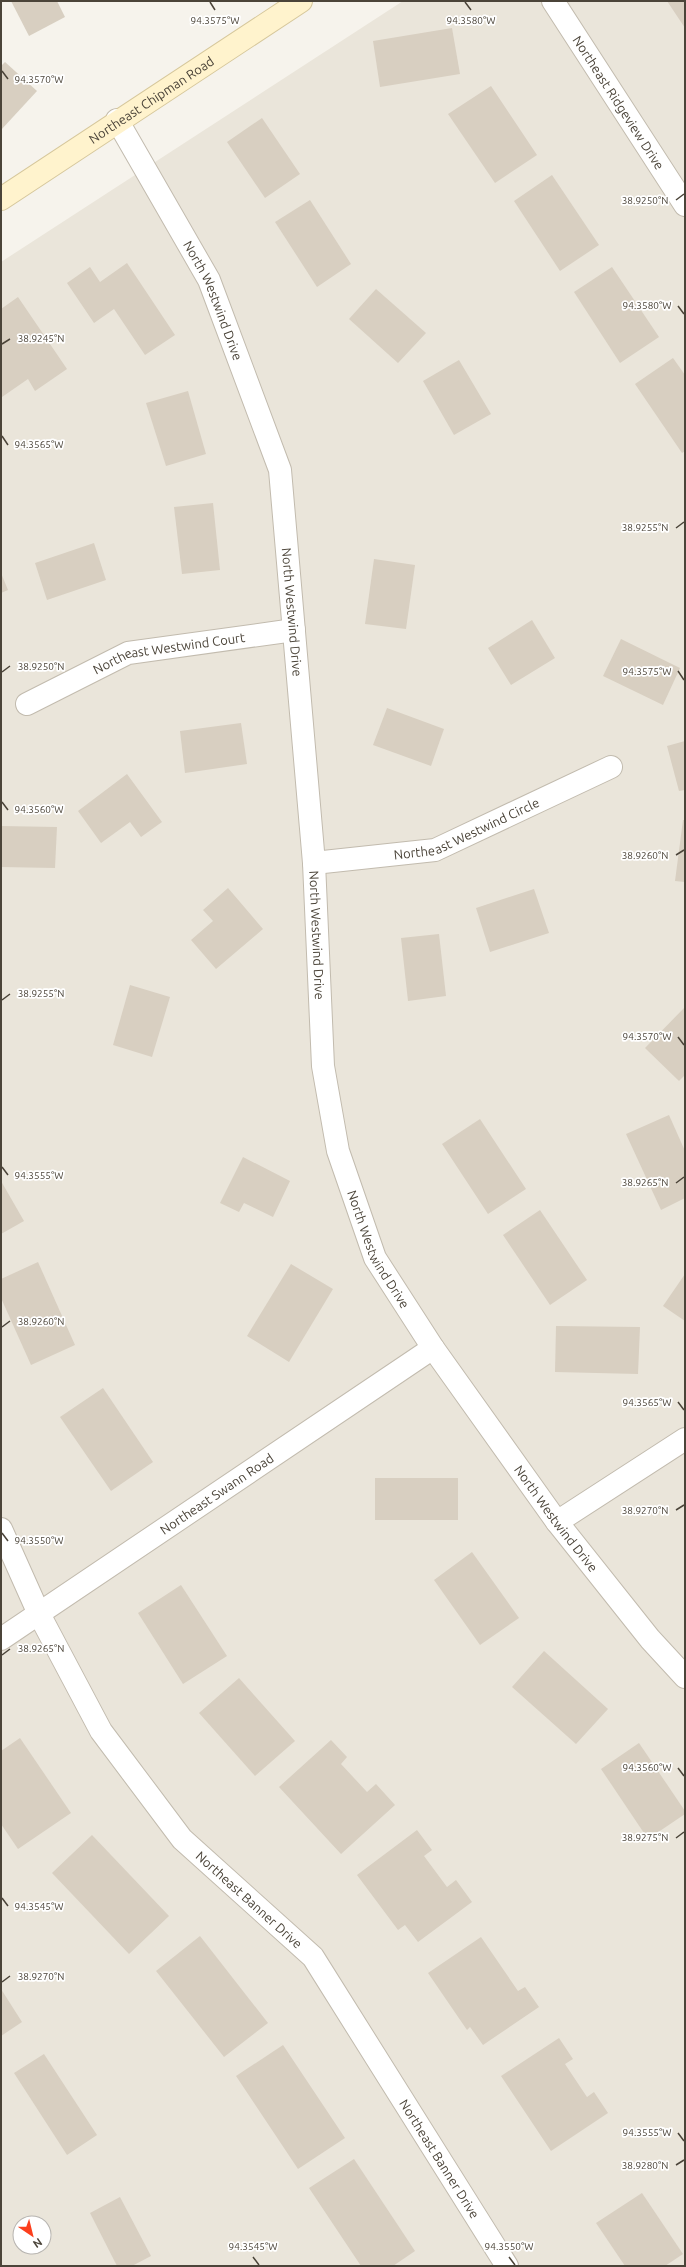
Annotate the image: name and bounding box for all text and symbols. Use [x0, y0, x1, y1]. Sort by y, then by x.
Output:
text: 94.3575°W [191, 15, 239, 26]
text: 94.3580°W [447, 15, 495, 26]
street label: Northeast Ridgeview Drive [570, 33, 667, 172]
street label: Northeast Chipman Road [86, 54, 216, 146]
text: 94.3570°W [15, 74, 63, 85]
text: 38.9250°N [622, 195, 668, 206]
street label: North Westwind Drive [181, 238, 245, 362]
text: 94.3580°W [623, 300, 671, 311]
text: 38.9245°N [18, 333, 64, 344]
text: 94.3565°W [15, 439, 63, 450]
text: 38.9255°N [622, 522, 668, 533]
street label: North Westwind Drive [280, 547, 305, 677]
street label: Northeast Westwind Court [91, 630, 246, 676]
text: 38.9250°N [18, 661, 64, 672]
text: 94.3575°W [623, 666, 671, 677]
street label: Northeast Westwind Circle [393, 795, 541, 861]
text: 94.3560°W [15, 804, 63, 815]
text: 38.9260°N [622, 850, 668, 861]
street label: North Westwind Drive [307, 870, 327, 1000]
text: 38.9255°N [18, 988, 64, 999]
text: 94.3570°W [623, 1031, 671, 1042]
text: 94.3555°W [15, 1170, 63, 1181]
text: 38.9265°N [622, 1177, 668, 1188]
street label: North Westwind Drive [345, 1188, 412, 1311]
text: 38.9260°N [18, 1316, 64, 1327]
text: 94.3565°W [623, 1397, 671, 1408]
street label: Northeast Swann Road [157, 1451, 276, 1537]
street label: North Westwind Drive [512, 1463, 601, 1574]
text: 38.9270°N [622, 1505, 668, 1516]
text: 94.3550°W [15, 1535, 63, 1546]
text: 38.9265°N [18, 1643, 64, 1654]
text: 94.3560°W [623, 1762, 671, 1773]
text: 38.9275°N [622, 1832, 668, 1843]
street label: Northeast Banner Drive [193, 1848, 305, 1951]
text: 94.3545°W [15, 1901, 63, 1912]
text: 38.9270°N [18, 1971, 64, 1982]
street label: Northeast Banner Drive [397, 2097, 482, 2221]
text: 94.3555°W [623, 2127, 671, 2138]
text: 38.9280°N [622, 2160, 668, 2171]
north arrow [12, 2215, 52, 2255]
text: N [31, 2236, 45, 2250]
text: 94.3545°W [229, 2241, 277, 2252]
text: 94.3550°W [485, 2241, 533, 2252]

